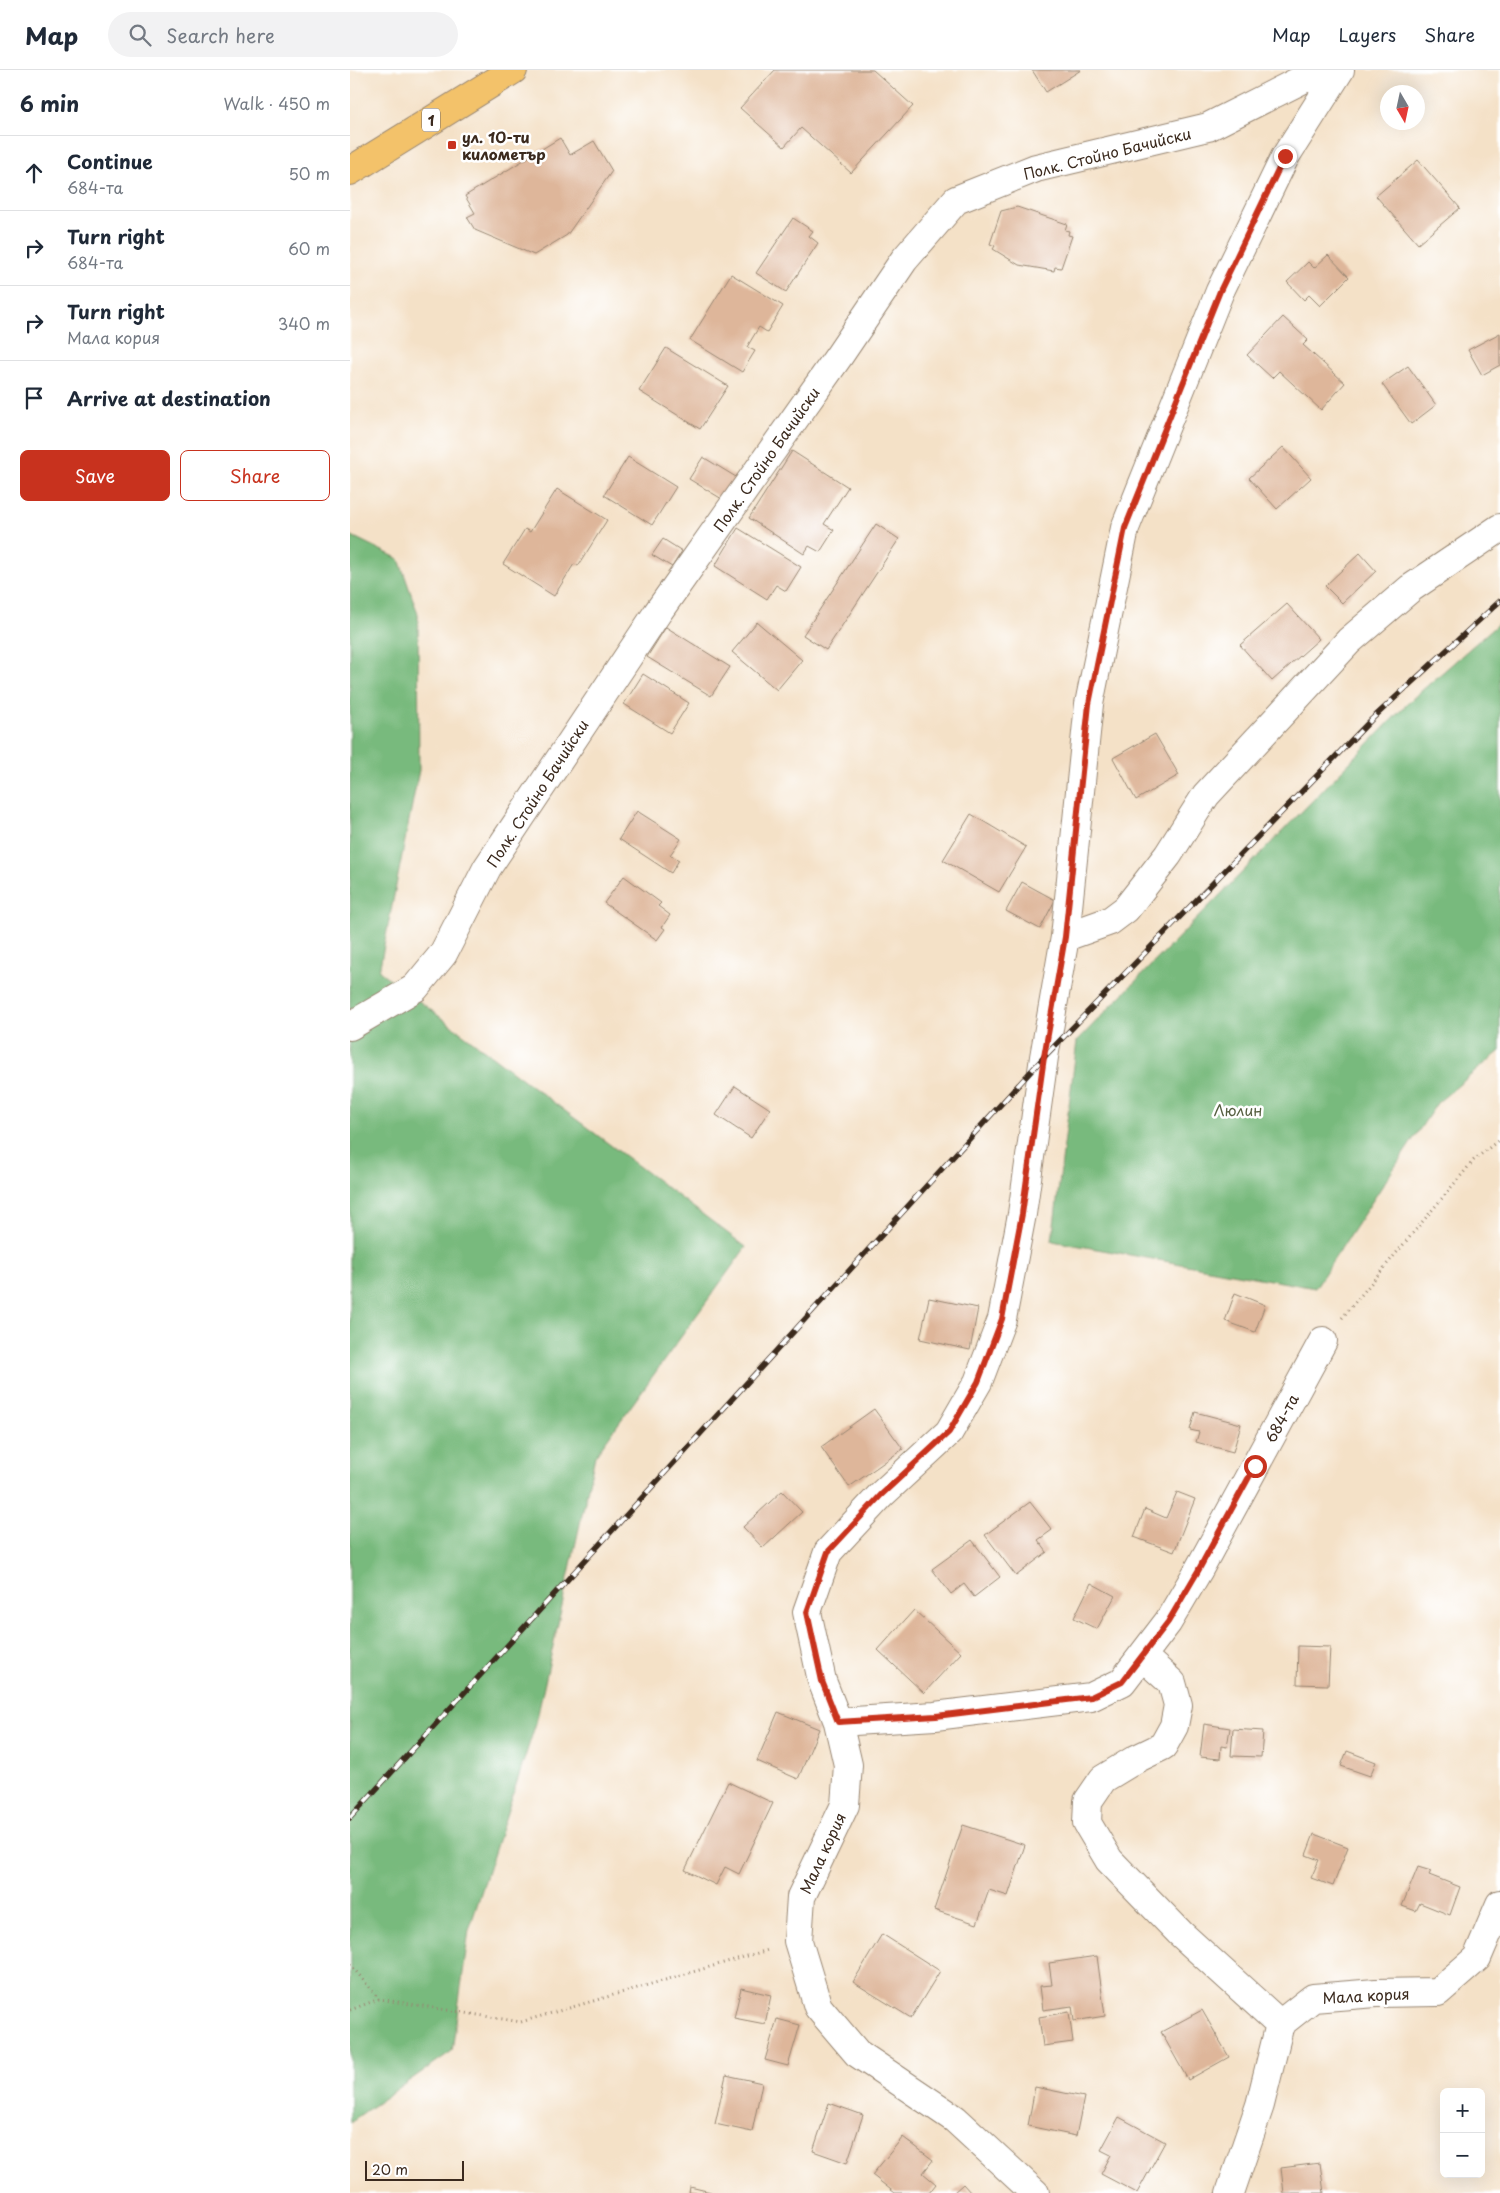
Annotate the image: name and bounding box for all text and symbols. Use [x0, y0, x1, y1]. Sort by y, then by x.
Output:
search box [108, 12, 458, 57]
text: Map [25, 17, 78, 53]
icon: search [126, 21, 154, 49]
text: Search here [166, 21, 275, 49]
text: Map [1272, 21, 1311, 48]
text: Layers [1339, 21, 1396, 48]
text: Share [1424, 21, 1475, 48]
north arrow [1380, 85, 1425, 130]
text: 6 min [20, 87, 79, 119]
text: Walk · 450 m [224, 91, 330, 115]
road number: 1 [422, 108, 440, 132]
street label: Полк. Стойно Бачийски [1021, 121, 1193, 185]
place label: ул. 10-ти километър [462, 125, 546, 165]
marker: ул. 10-ти километър [446, 139, 458, 151]
route end [1274, 145, 1297, 168]
text: Continue [67, 147, 153, 175]
icon: ahead [20, 159, 48, 187]
text: 50 m [289, 161, 330, 185]
text: 684-та [67, 175, 123, 199]
text: Turn right [67, 222, 165, 250]
icon: right [20, 234, 48, 262]
text: 60 m [288, 236, 330, 260]
text: 684-та [67, 250, 123, 274]
text: Turn right [67, 297, 165, 325]
icon: right [20, 309, 48, 337]
text: 340 m [278, 311, 330, 335]
text: Мала кория [67, 325, 160, 349]
street label: Полк. Стойно Бачийски [707, 382, 825, 536]
icon: arrive [20, 384, 48, 412]
text: Arrive at destination [67, 384, 271, 412]
button: Save [20, 450, 170, 501]
button: Share [180, 450, 330, 501]
street label: Полк. Стойно Бачийски [481, 715, 593, 871]
park label: Люлин [1214, 1098, 1262, 1121]
street label: 684-та [1258, 1389, 1304, 1447]
route start [1244, 1455, 1267, 1478]
street label: Мала кория [793, 1809, 851, 1897]
street label: Мала кория [1322, 1981, 1410, 2009]
map controls [1440, 2088, 1485, 2178]
button: + [1440, 2088, 1485, 2133]
button: − [1440, 2133, 1485, 2178]
scale bar [365, 2158, 464, 2181]
text: 20 m [372, 2159, 408, 2180]

